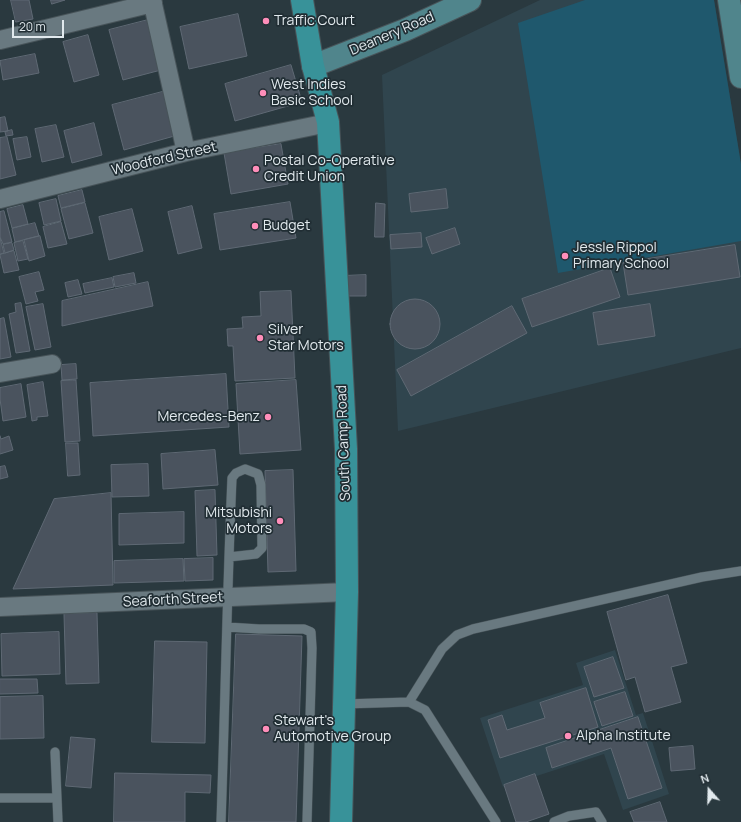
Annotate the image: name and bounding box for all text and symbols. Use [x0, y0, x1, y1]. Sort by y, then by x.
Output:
street label: Deanery Road [347, 9, 437, 59]
scale bar [14, 12, 66, 38]
place label: Traffic Court [274, 13, 355, 29]
marker: Traffic Court [261, 16, 271, 26]
text: 20 m [19, 18, 46, 35]
place label: West Indies Basic School [271, 77, 353, 110]
marker: West Indies Basic School [258, 88, 268, 98]
street label: Woodford Street [110, 139, 218, 179]
place label: Postal Co-Operative Credit Union [264, 153, 395, 186]
marker: Postal Co-Operative Credit Union [251, 164, 261, 174]
place label: Budget [263, 218, 310, 234]
marker: Budget [250, 221, 260, 231]
place label: Jessle Rippol Primary School [573, 240, 669, 272]
marker: Jessle Rippol Primary School [560, 251, 570, 261]
place label: Silver Star Motors [268, 322, 344, 354]
marker: Silver Star Motors [255, 333, 265, 343]
street label: South Camp Road [334, 385, 354, 501]
place label: Mercedes-Benz [157, 409, 260, 425]
marker: Mercedes-Benz [263, 412, 273, 422]
place label: Mitsubishi Motors [205, 505, 272, 538]
marker: Mitsubishi Motors [275, 516, 285, 526]
street label: Seaforth Street [122, 589, 224, 611]
place label: Stewart's Automotive Group [274, 713, 391, 746]
marker: Stewart's Automotive Group [261, 724, 271, 734]
place label: Alpha Institute [576, 728, 671, 744]
marker: Alpha Institute [563, 731, 573, 741]
north arrow [689, 770, 729, 810]
text: N [698, 770, 711, 787]

